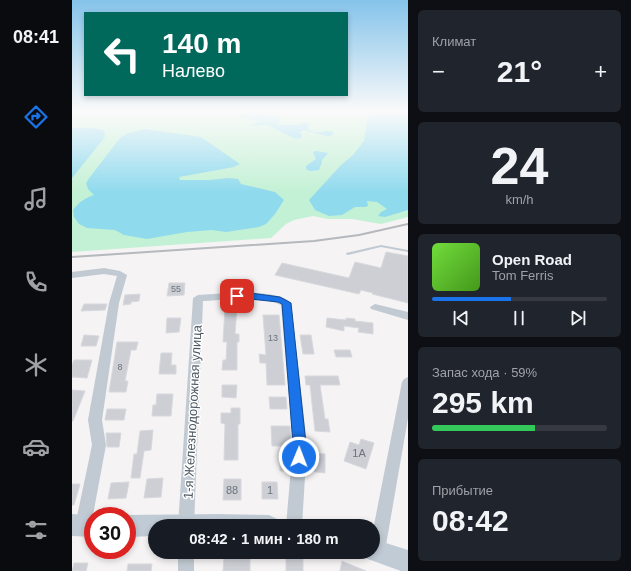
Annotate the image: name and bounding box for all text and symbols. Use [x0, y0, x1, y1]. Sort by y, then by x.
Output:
text: 08:41 [13, 27, 59, 47]
icon: left [96, 28, 148, 80]
text: 140 m [162, 28, 241, 59]
text: Климат [432, 34, 476, 49]
text: 21° [497, 55, 542, 88]
text: − [432, 59, 445, 84]
text: + [594, 59, 607, 84]
text: Налево [162, 61, 225, 81]
icon: directions [22, 103, 50, 131]
text: 24 [491, 137, 548, 195]
icon: music [22, 185, 50, 213]
text: km/h [505, 192, 534, 207]
text: Open Road [492, 251, 572, 268]
icon: phone [22, 268, 50, 296]
text: Tom Ferris [492, 268, 553, 283]
pin [220, 279, 254, 313]
house number: 55 [171, 284, 181, 294]
icon: arrive [226, 285, 248, 307]
icon: previous [450, 307, 472, 329]
icon: pause [508, 307, 530, 329]
icon: next [567, 307, 589, 329]
street label: 1-я Железнодорожная улица [180, 324, 205, 499]
house number: 13 [268, 333, 278, 343]
icon: climate [22, 351, 50, 379]
house number: 8 [117, 362, 123, 372]
text: Запас хода · 59% [432, 365, 537, 380]
text: 295 km [432, 386, 534, 419]
icon: car [22, 433, 50, 461]
position arrow [278, 436, 320, 478]
house number: 1А [352, 447, 366, 459]
text: Прибытие [432, 483, 493, 498]
house number: 88 [226, 484, 238, 496]
house number: 1 [267, 484, 273, 496]
text: 08:42 [432, 504, 509, 537]
speed limit sign: 30 [84, 507, 136, 559]
icon: filters [22, 516, 50, 544]
text: 08:42 · 1 мин · 180 m [189, 530, 339, 547]

